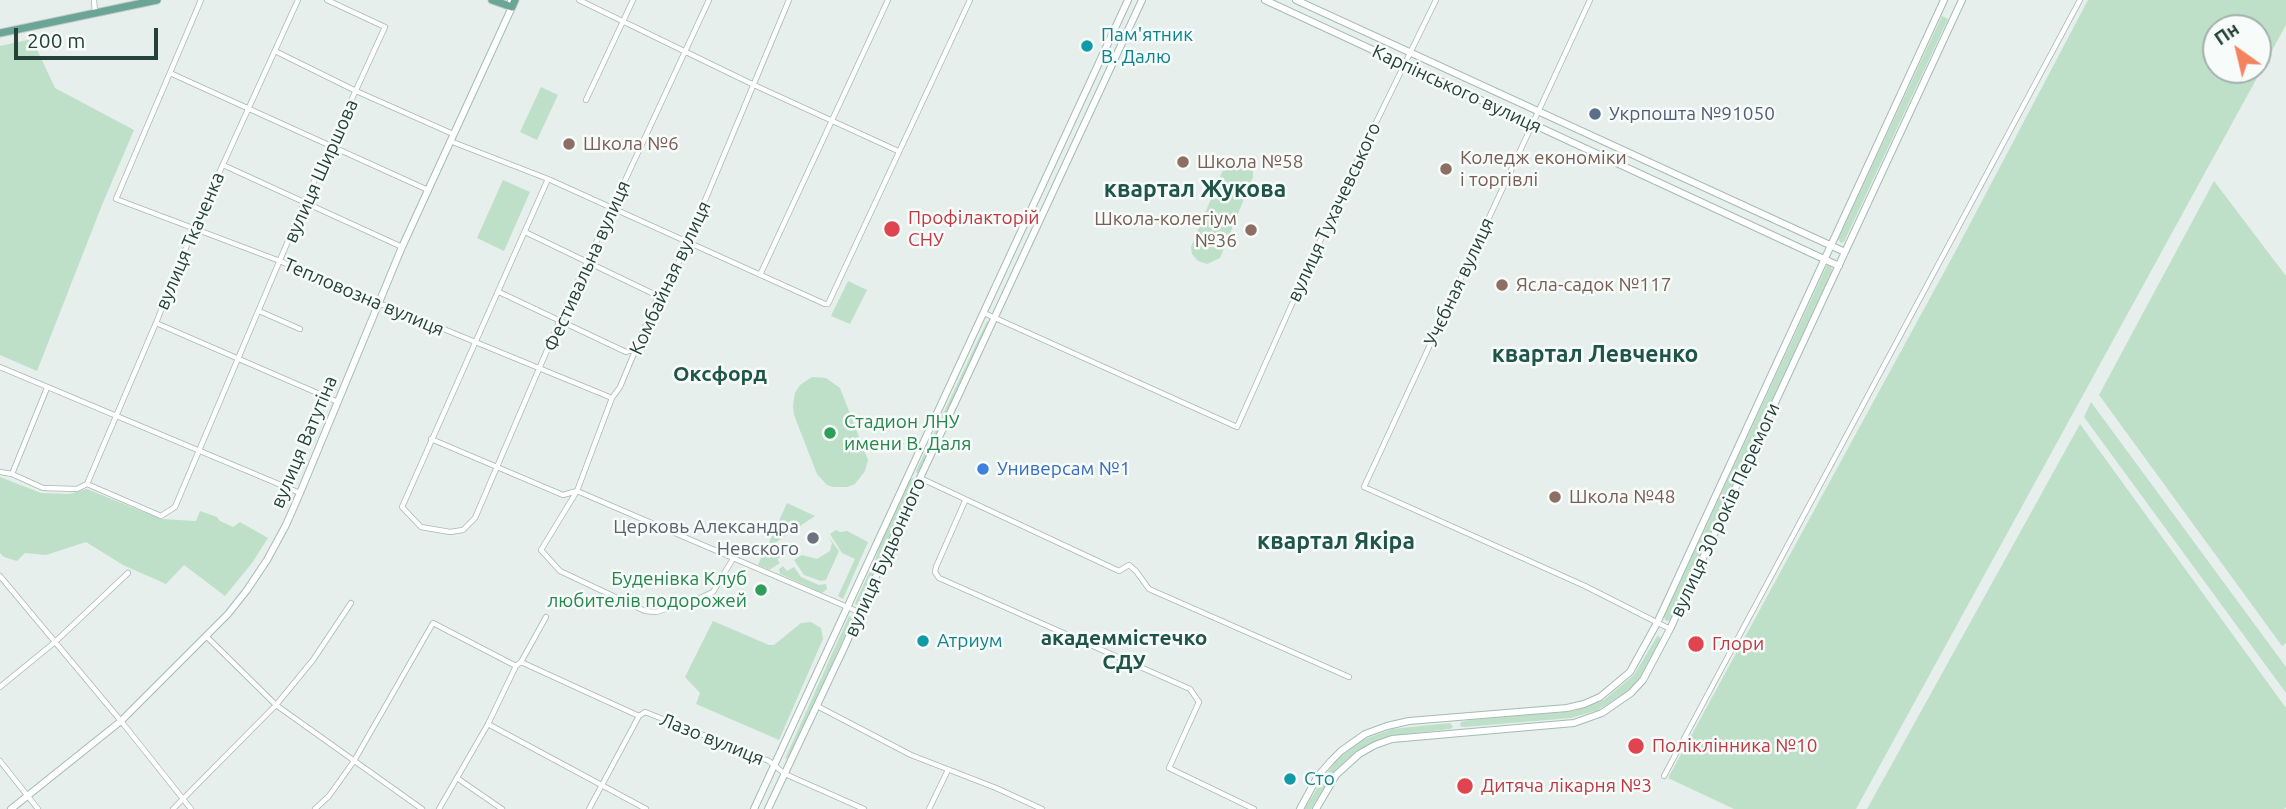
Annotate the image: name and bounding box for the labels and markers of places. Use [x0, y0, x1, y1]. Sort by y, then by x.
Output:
place label: Пам'ятник В. Далю [1101, 24, 1193, 68]
marker: Пам'ятник В. Далю [1079, 38, 1095, 54]
place label: Укрпошта №91050 [1609, 103, 1775, 125]
marker: Укрпошта №91050 [1587, 106, 1603, 122]
place label: Школа №6 [583, 133, 679, 155]
marker: Школа №6 [561, 136, 577, 152]
place label: Коледж економіки і торгівлі [1460, 147, 1627, 191]
place label: Школа №58 [1197, 151, 1304, 173]
marker: Школа №58 [1175, 154, 1191, 170]
marker: Коледж економіки і торгівлі [1438, 161, 1454, 177]
place label: Профілакторій СНУ [908, 207, 1040, 251]
place label: Школа-колегіум №36 [1094, 208, 1237, 252]
marker: Профілакторій СНУ [882, 219, 902, 239]
marker: Школа-колегіум №36 [1243, 222, 1259, 238]
place label: Ясла-садок №117 [1516, 274, 1671, 296]
marker: Ясла-садок №117 [1494, 277, 1510, 293]
place label: Стадион ЛНУ имени В. Даля [844, 411, 971, 455]
marker: Стадион ЛНУ имени В. Даля [822, 425, 838, 441]
place label: Универсам №1 [997, 458, 1130, 480]
marker: Универсам №1 [975, 461, 991, 477]
place label: Школа №48 [1569, 486, 1676, 508]
marker: Школа №48 [1547, 489, 1563, 505]
place label: Церковь Александра Невского [613, 516, 799, 560]
marker: Церковь Александра Невского [805, 530, 821, 546]
place label: Буденівка Клуб любителів подорожей [547, 568, 747, 612]
marker: Буденівка Клуб любителів подорожей [753, 582, 769, 598]
place label: Атриум [937, 630, 1003, 652]
marker: Атриум [915, 633, 931, 649]
place label: Глори [1712, 633, 1764, 655]
marker: Глори [1686, 634, 1706, 654]
place label: Поліклінника №10 [1652, 735, 1818, 757]
marker: Поліклінника №10 [1626, 736, 1646, 756]
place label: Сто [1304, 768, 1335, 790]
marker: Сто [1282, 771, 1298, 787]
place label: Дитяча лікарня №3 [1481, 775, 1652, 797]
marker: Дитяча лікарня №3 [1455, 776, 1475, 796]

